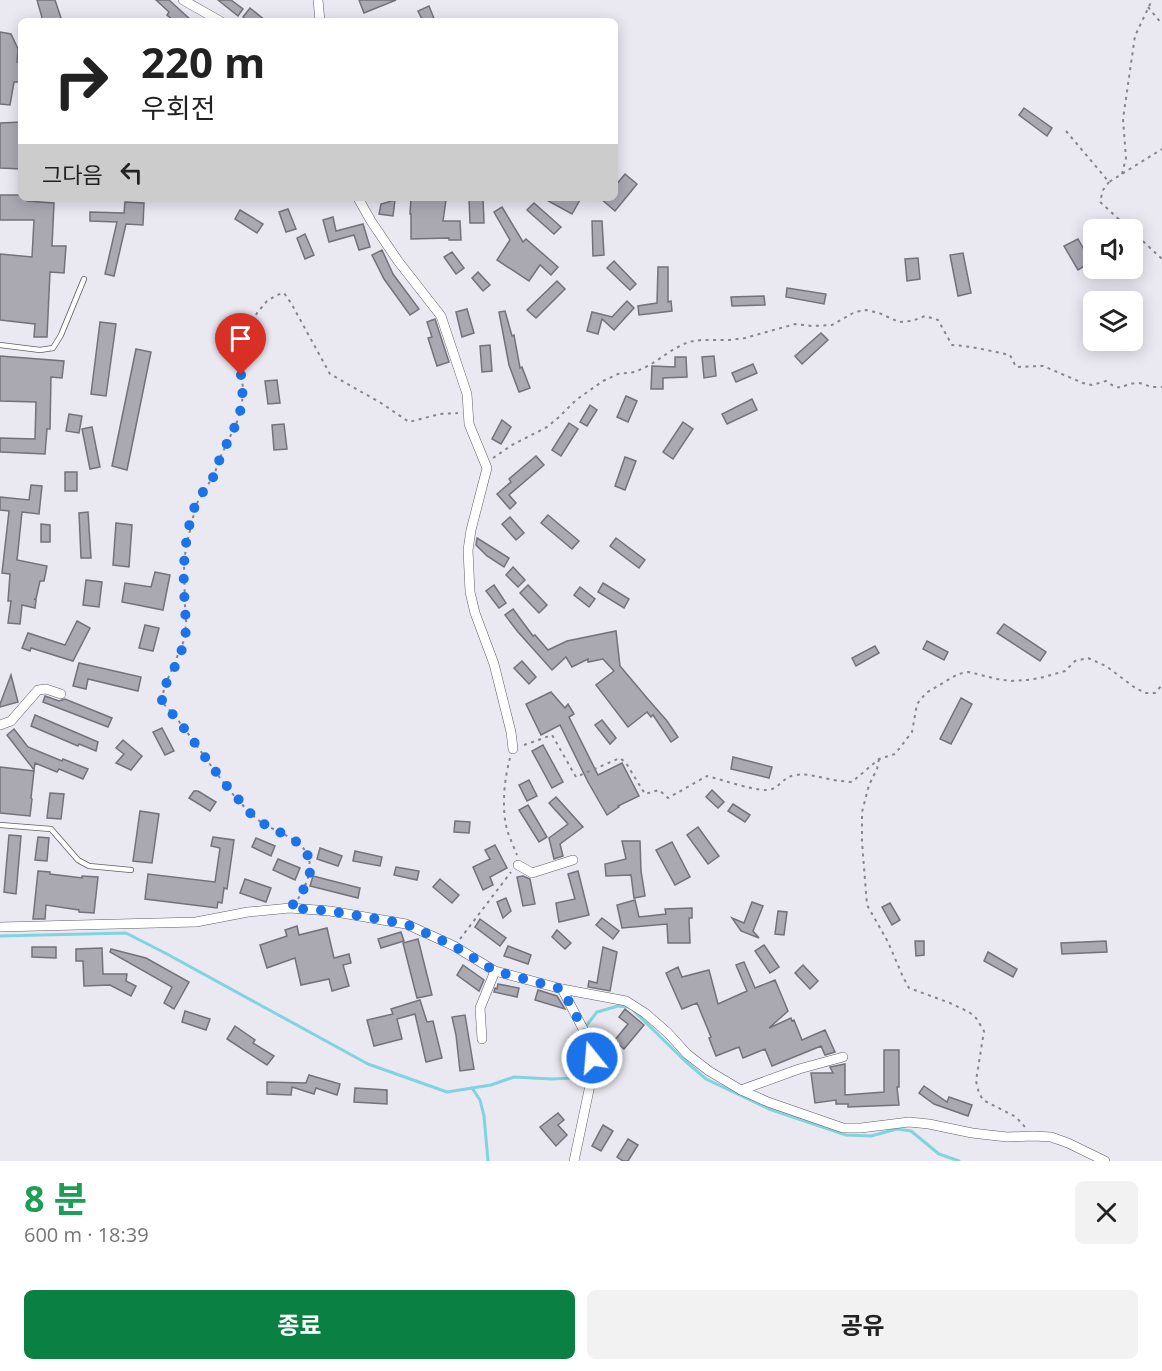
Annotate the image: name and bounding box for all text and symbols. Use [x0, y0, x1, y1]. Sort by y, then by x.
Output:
text: 220 m [141, 33, 265, 90]
icon: right [42, 42, 120, 120]
text: 우회전 [141, 89, 216, 126]
icon: left [115, 156, 148, 189]
text: 그다음 [42, 159, 103, 189]
map controls [1083, 219, 1143, 351]
button: sound [1083, 219, 1143, 279]
button: layers [1083, 291, 1143, 351]
pin [215, 313, 266, 375]
icon: arrive [224, 322, 257, 355]
position arrow [560, 1026, 624, 1090]
text: 8 분 [24, 1174, 87, 1223]
button: close [1075, 1181, 1138, 1244]
text: 600 m · 18:39 [24, 1221, 149, 1248]
button: 종료 [24, 1290, 575, 1359]
button: 공유 [587, 1290, 1138, 1359]

